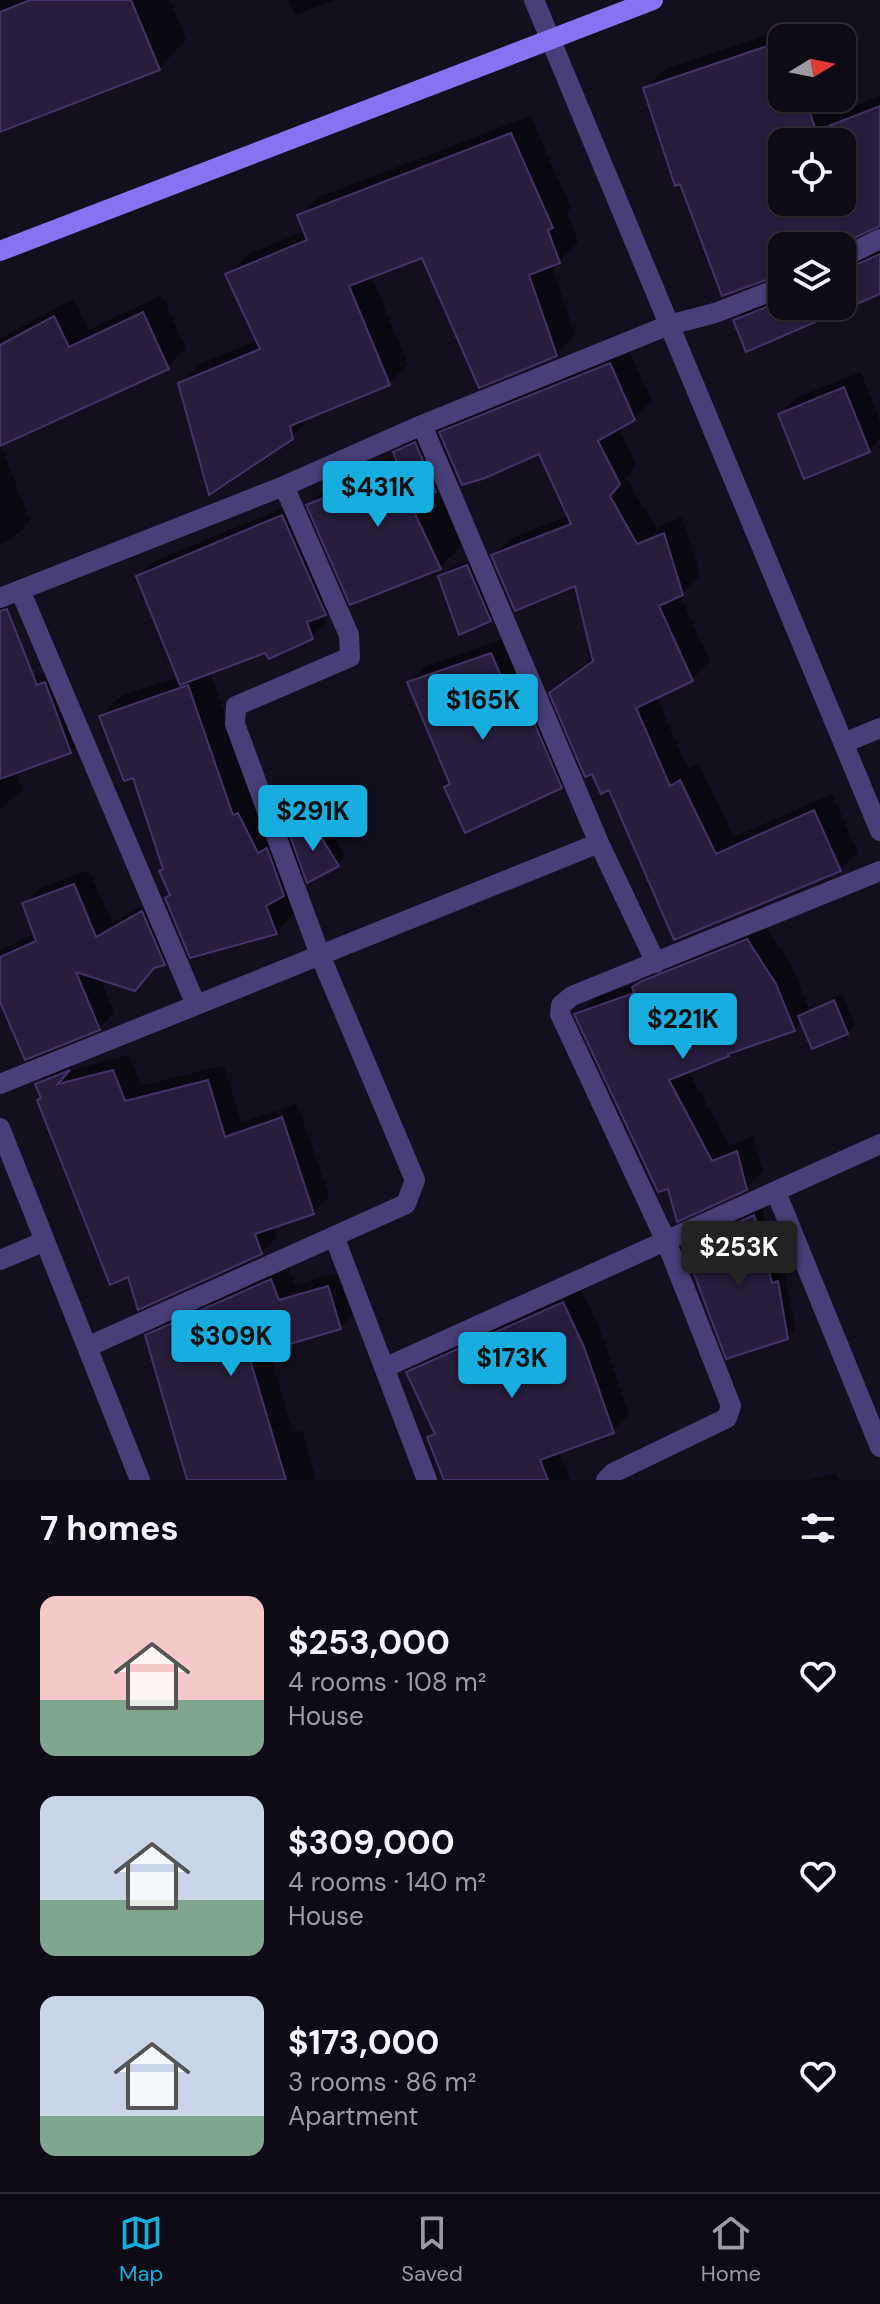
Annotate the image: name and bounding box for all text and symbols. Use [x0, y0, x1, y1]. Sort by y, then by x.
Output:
north arrow [768, 24, 856, 112]
map controls [768, 24, 856, 320]
button: locate [768, 128, 856, 216]
button: layers [768, 232, 856, 320]
pin: $431K [322, 461, 434, 529]
text: $431K [341, 470, 415, 504]
pin: $165K [427, 674, 539, 742]
text: $165K [446, 683, 520, 717]
pin: $291K [257, 785, 369, 853]
text: $291K [276, 794, 350, 828]
pin: $221K [627, 993, 739, 1061]
text: $221K [647, 1002, 719, 1036]
pin: $253K [683, 1221, 795, 1289]
text: $253K [699, 1230, 779, 1264]
pin: $309K [175, 1310, 287, 1378]
text: $309K [189, 1319, 273, 1353]
pin: $173K [456, 1332, 568, 1400]
text: $173K [476, 1341, 548, 1375]
text: 7 homes [40, 1506, 179, 1551]
icon: filters [796, 1506, 840, 1550]
text: $253,000 [288, 1620, 450, 1665]
icon: home [104, 1628, 200, 1724]
icon: heart [796, 1654, 840, 1698]
text: 4 rooms · 108 m² [288, 1665, 486, 1699]
text: House [288, 1699, 364, 1733]
text: $309,000 [288, 1820, 455, 1865]
icon: home [104, 1828, 200, 1924]
icon: heart [796, 1854, 840, 1898]
text: 4 rooms · 140 m² [288, 1865, 486, 1899]
text: House [288, 1899, 364, 1933]
text: $173,000 [288, 2020, 439, 2065]
icon: home [104, 2028, 200, 2124]
icon: heart [796, 2054, 840, 2098]
text: 3 rooms · 86 m² [288, 2065, 476, 2099]
text: Apartment [288, 2099, 419, 2133]
tab: Map [119, 2211, 163, 2288]
tab: Saved [401, 2211, 463, 2288]
tab: Home [701, 2211, 761, 2288]

